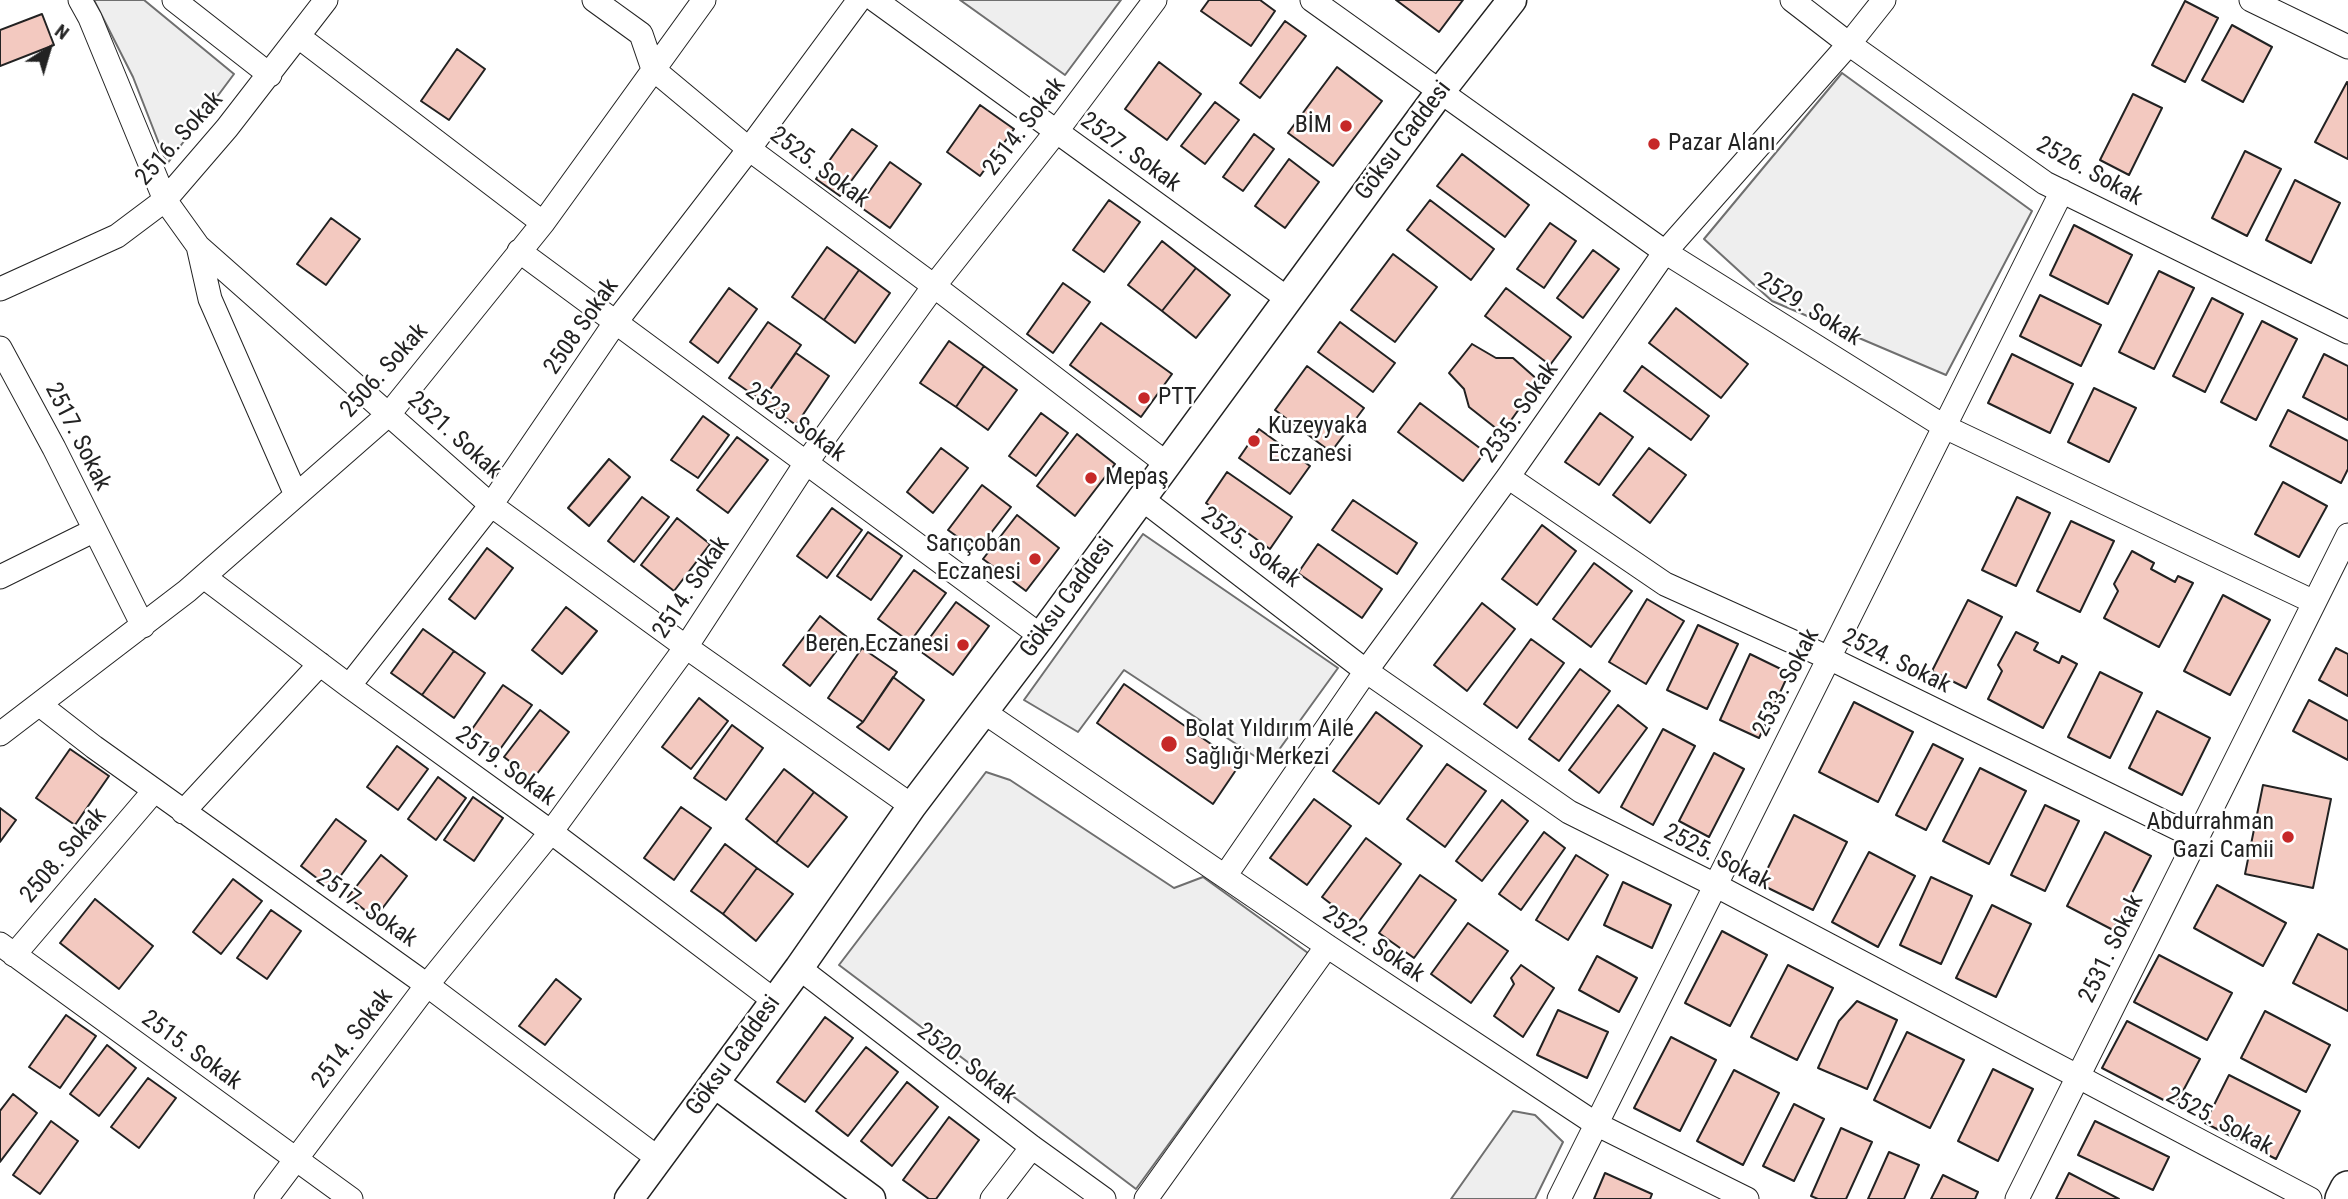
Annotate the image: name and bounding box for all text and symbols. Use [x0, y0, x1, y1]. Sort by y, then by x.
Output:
north arrow [14, 14, 84, 84]
text: N [50, 19, 74, 45]
street label: 2514. Sokak [978, 72, 1072, 182]
street label: Göksu Caddesi [1350, 76, 1458, 206]
street label: 2516. Sokak [130, 86, 230, 192]
street label: 2527. Sokak [1074, 107, 1186, 199]
place label: BİM [1295, 112, 1332, 140]
marker: BİM [1338, 118, 1354, 134]
street label: 2525. Sokak [764, 121, 874, 215]
place label: Pazar Alanı [1668, 130, 1776, 158]
street label: 2526. Sokak [2031, 131, 2147, 213]
marker: Pazar Alanı [1646, 136, 1662, 152]
street label: 2529. Sokak [1752, 267, 1866, 353]
street label: 2508 Sokak [539, 273, 625, 381]
street label: 2506. Sokak [335, 318, 435, 424]
street label: 2535. Sokak [1475, 357, 1565, 469]
street label: 2523. Sokak [739, 377, 851, 469]
street label: 2517. Sokak [38, 378, 116, 496]
place label: PTT [1158, 384, 1196, 412]
street label: 2521. Sokak [401, 386, 507, 486]
marker: PTT [1136, 390, 1152, 406]
place label: Kuzeyyaka Eczanesi [1268, 413, 1367, 469]
marker: Kuzeyyaka Eczanesi [1246, 433, 1262, 449]
place label: Mepaş [1105, 464, 1169, 492]
marker: Mepaş [1083, 470, 1099, 486]
street label: 2525. Sokak [1195, 501, 1305, 595]
place label: Sarıçoban Eczanesi [926, 531, 1021, 587]
street label: 2514. Sokak [647, 532, 737, 644]
street label: Göksu Caddesi [1015, 532, 1121, 664]
marker: Sarıçoban Eczanesi [1027, 551, 1043, 567]
street label: 2524. Sokak [1837, 623, 1955, 701]
street label: 2533. Sokak [1748, 624, 1826, 742]
place label: Beren Eczanesi [805, 631, 949, 659]
marker: Beren Eczanesi [955, 637, 971, 653]
place label: Bolat Yıldırım Aile Sağlığı Merkezi [1185, 716, 1354, 772]
street label: 2519. Sokak [449, 721, 561, 813]
marker: Bolat Yıldırım Aile Sağlığı Merkezi [1159, 734, 1179, 754]
street label: 2508. Sokak [15, 802, 113, 910]
place label: Abdurrahman Gazi Camii [2146, 809, 2274, 865]
street label: 2525. Sokak [1658, 819, 1776, 897]
marker: Abdurrahman Gazi Camii [2280, 829, 2296, 845]
street label: 2517. Sokak [310, 864, 422, 954]
street label: 2531. Sokak [2073, 890, 2151, 1008]
street label: 2522. Sokak [1317, 900, 1429, 990]
street label: 2514. Sokak [306, 984, 400, 1094]
street label: Göksu Caddesi [681, 990, 787, 1122]
street label: 2515. Sokak [135, 1005, 247, 1097]
street label: 2520. Sokak [911, 1017, 1021, 1111]
street label: 2525. Sokak [2161, 1082, 2277, 1162]

